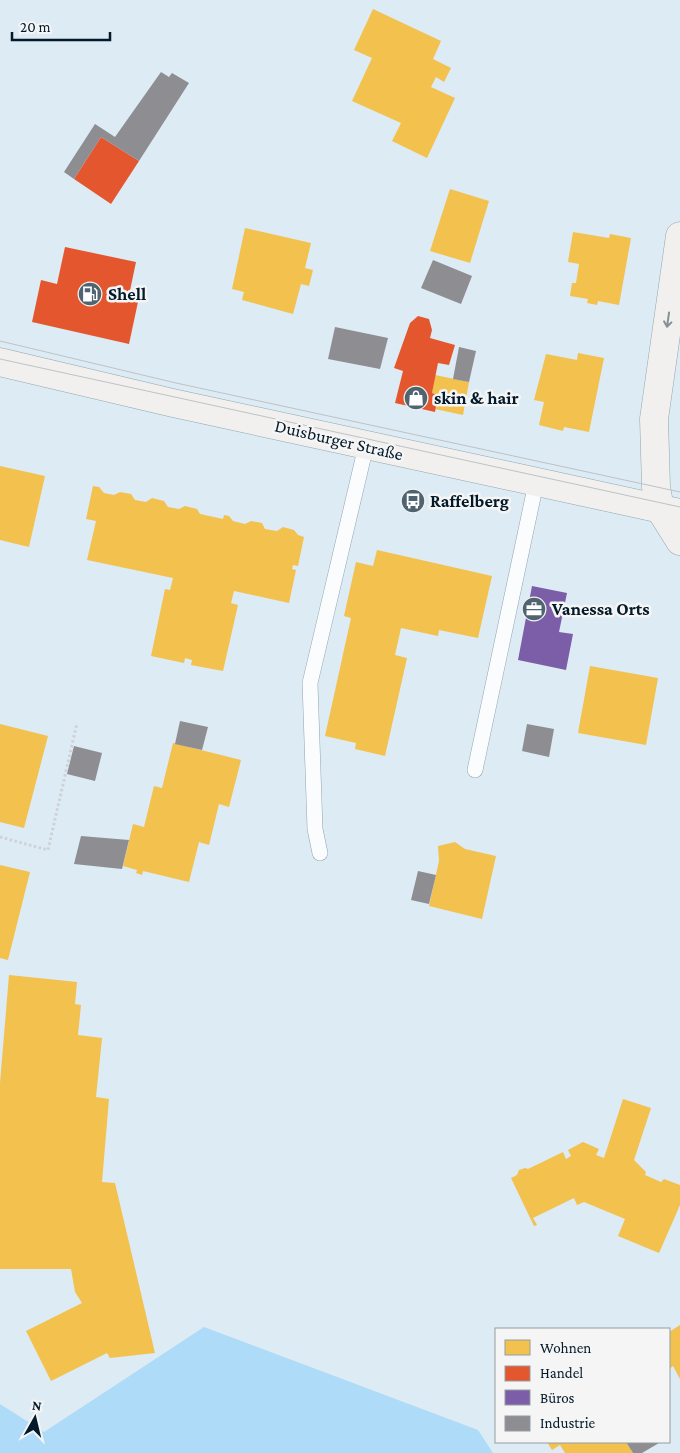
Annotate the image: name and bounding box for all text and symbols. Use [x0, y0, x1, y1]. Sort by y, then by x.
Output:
scale bar [12, 10, 110, 42]
text: 20 m [20, 19, 51, 35]
fuel station icon: Shell [77, 281, 103, 307]
place label: Shell [108, 284, 146, 304]
one-way arrow [663, 312, 673, 328]
shop icon: skin & hair [403, 385, 429, 411]
place label: skin & hair [434, 388, 519, 408]
street label: Duisburger Straße [273, 416, 405, 465]
bus stop icon: Raffelberg [400, 488, 426, 514]
place label: Raffelberg [430, 491, 509, 511]
office icon: Vanessa Orts [521, 596, 547, 622]
place label: Vanessa Orts [551, 599, 650, 619]
legend [495, 1328, 670, 1443]
text: Wohnen [540, 1340, 591, 1356]
text: Handel [540, 1365, 583, 1381]
text: Büros [540, 1390, 575, 1406]
north arrow [10, 1393, 60, 1443]
text: N [31, 1397, 43, 1414]
text: Industrie [540, 1415, 596, 1431]

